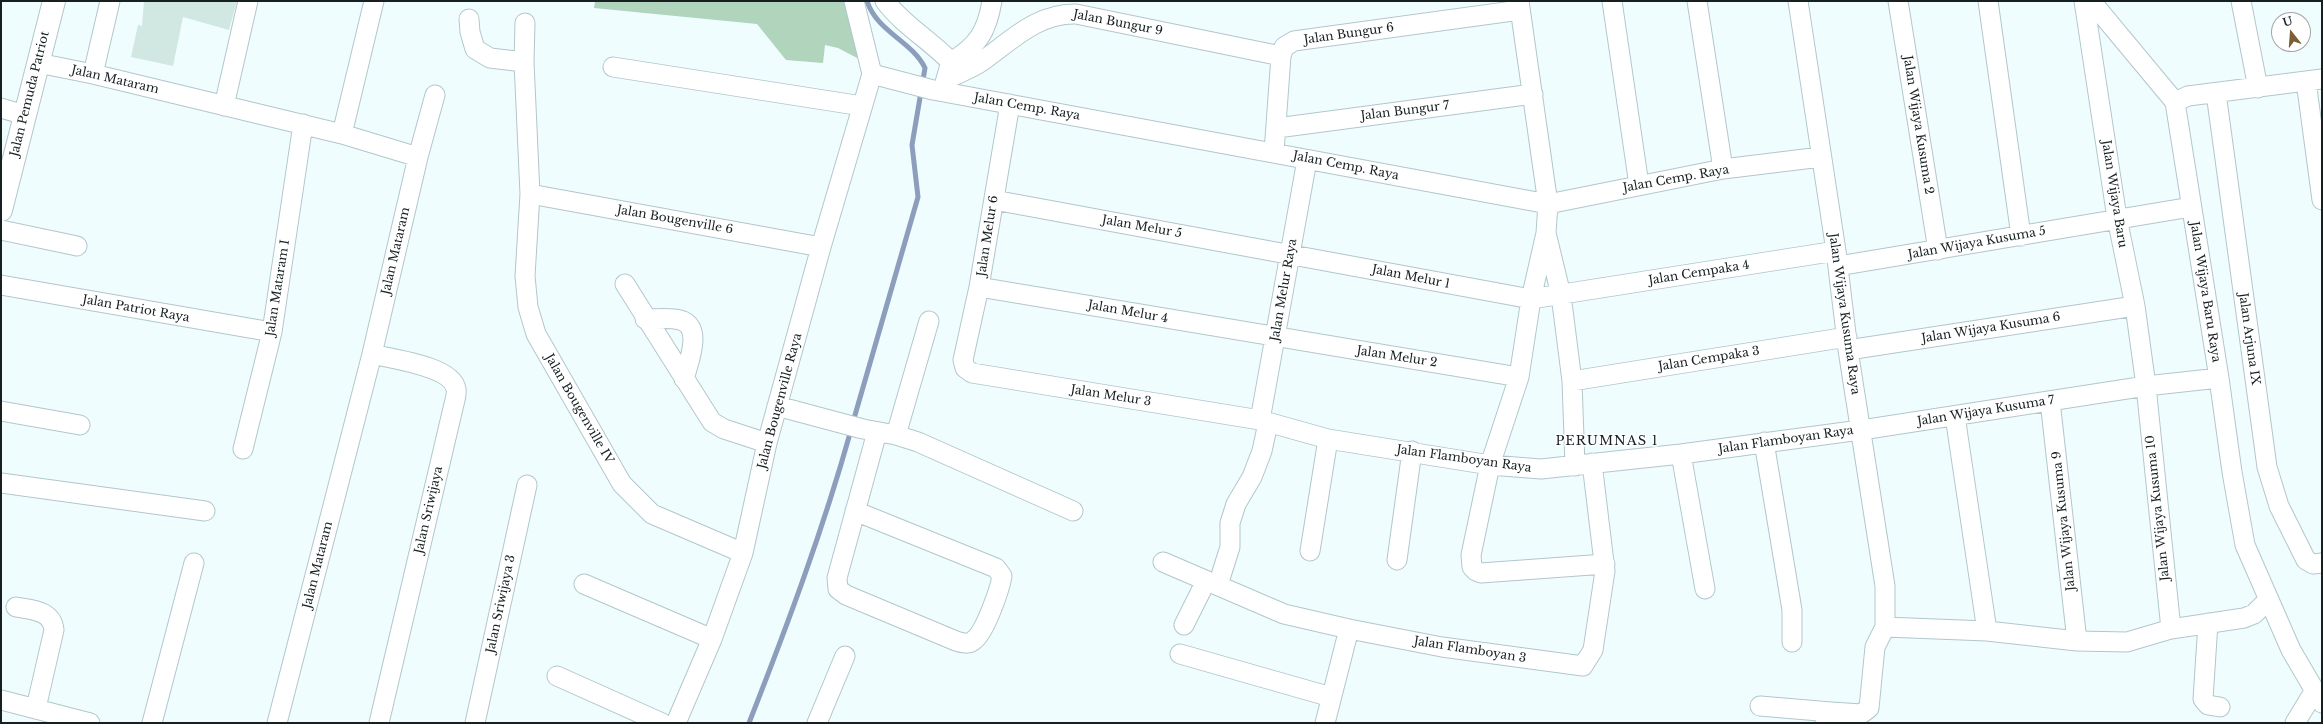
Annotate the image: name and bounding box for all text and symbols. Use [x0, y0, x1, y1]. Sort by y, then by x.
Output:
street label: Jalan Bungur 9 [1072, 7, 1164, 39]
north arrow [2271, 12, 2311, 52]
text: U [2281, 13, 2294, 30]
street label: Jalan Bungur 6 [1303, 21, 1395, 47]
street label: Jalan Pemuda Patriot [7, 30, 53, 158]
street label: Jalan Wijaya Kusuma 2 [1900, 55, 1936, 195]
street label: Jalan Mataram [70, 63, 160, 97]
street label: Jalan Cemp. Raya [973, 91, 1081, 123]
street label: Jalan Bungur 7 [1360, 98, 1450, 124]
street label: Jalan Wijaya Baru [2098, 139, 2130, 249]
street label: Jalan Cemp. Raya [1292, 149, 1400, 183]
street label: Jalan Cemp. Raya [1622, 163, 1730, 195]
street label: Jalan Melur 6 [974, 195, 1002, 277]
street label: Jalan Bougenville 6 [616, 203, 734, 237]
street label: Jalan Mataram [379, 206, 413, 296]
street label: Jalan Melur 5 [1101, 213, 1183, 241]
street label: Jalan Wijaya Baru Raya [2187, 221, 2223, 363]
street label: Jalan Wijaya Kusuma 5 [1907, 224, 2047, 262]
street label: Jalan Wijaya Kusuma Raya [1826, 232, 1862, 396]
street label: Jalan Melur Raya [1268, 238, 1300, 342]
street label: Jalan Mataram I [263, 239, 293, 337]
street label: Jalan Cempaka 4 [1648, 258, 1750, 288]
street label: Jalan Melur 1 [1371, 262, 1451, 292]
street label: Jalan Arjuna IX [2235, 292, 2263, 386]
street label: Jalan Patriot Raya [81, 293, 191, 325]
street label: Jalan Melur 4 [1087, 298, 1169, 326]
street label: Jalan Wijaya Kusuma 6 [1921, 310, 2061, 346]
street label: Jalan Bougenville Raya [755, 332, 805, 470]
street label: Jalan Melur 2 [1356, 344, 1438, 370]
street label: Jalan Cempaka 3 [1657, 344, 1761, 374]
street label: Jalan Bougenville IV [542, 352, 616, 466]
street label: Jalan Melur 3 [1070, 383, 1152, 409]
street label: Jalan Wijaya Kusuma 7 [1916, 393, 2056, 429]
street label: Jalan Flamboyan Raya [1718, 423, 1854, 457]
district label: PERUMNAS 1 [1555, 433, 1659, 449]
street label: Jalan Wijaya Kusuma 10 [2143, 434, 2173, 582]
street label: Jalan Flamboyan Raya [1396, 442, 1532, 476]
street label: Jalan Wijaya Kusuma 9 [2049, 450, 2079, 592]
street label: Jalan Sriwijaya [412, 465, 446, 555]
street label: Jalan Mataram [300, 520, 336, 610]
street label: Jalan Sriwijaya 3 [484, 554, 518, 654]
street label: Jalan Flamboyan 3 [1413, 634, 1527, 666]

